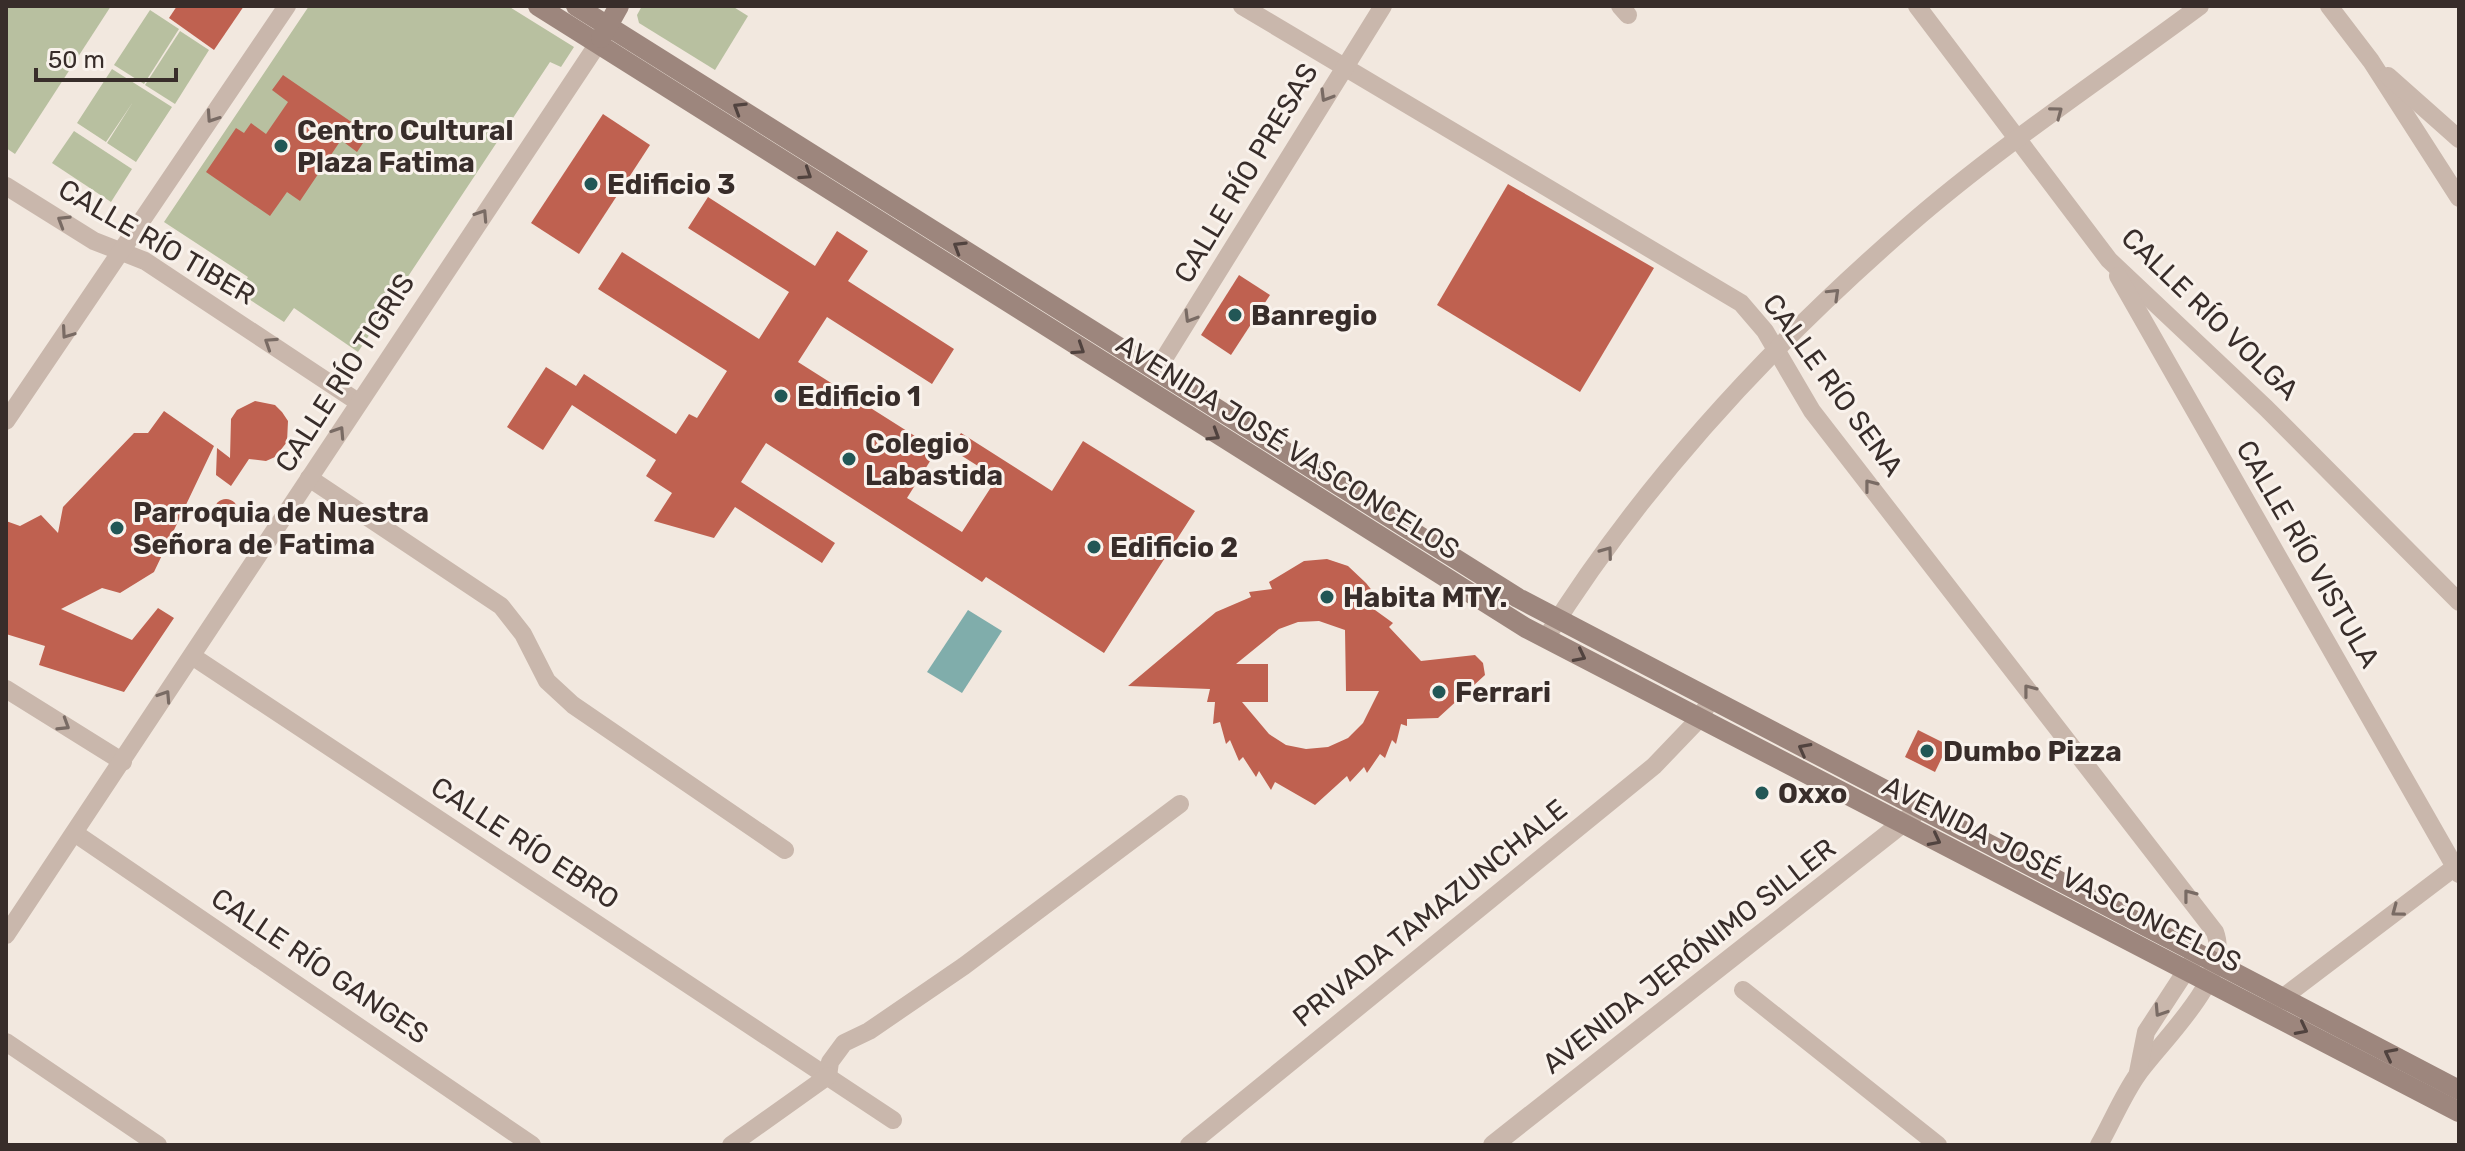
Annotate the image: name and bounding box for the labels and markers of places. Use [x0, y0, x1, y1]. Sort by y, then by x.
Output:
place label: Centro Cultural Plaza Fatima [297, 114, 514, 179]
marker: Centro Cultural Plaza Fatima [272, 137, 290, 155]
place label: Edificio 3 [607, 168, 735, 201]
marker: Edificio 3 [582, 175, 600, 193]
place label: Banregio [1251, 299, 1377, 332]
marker: Banregio [1226, 306, 1244, 324]
place label: Edificio 1 [797, 380, 921, 413]
marker: Edificio 1 [772, 387, 790, 405]
place label: Colegio Labastida [865, 427, 1003, 492]
marker: Colegio Labastida [840, 450, 858, 468]
place label: Parroquia de Nuestra Señora de Fatima [133, 496, 429, 561]
marker: Parroquia de Nuestra Señora de Fatima [108, 519, 126, 537]
place label: Edificio 2 [1110, 531, 1238, 564]
marker: Edificio 2 [1085, 538, 1103, 556]
place label: Habita MTY. [1343, 581, 1507, 614]
marker: Habita MTY. [1318, 588, 1336, 606]
place label: Ferrari [1455, 676, 1551, 709]
marker: Ferrari [1430, 683, 1448, 701]
place label: Dumbo Pizza [1943, 735, 2122, 768]
marker: Dumbo Pizza [1918, 742, 1936, 760]
place label: Oxxo [1778, 777, 1847, 810]
marker: Oxxo [1753, 784, 1771, 802]

